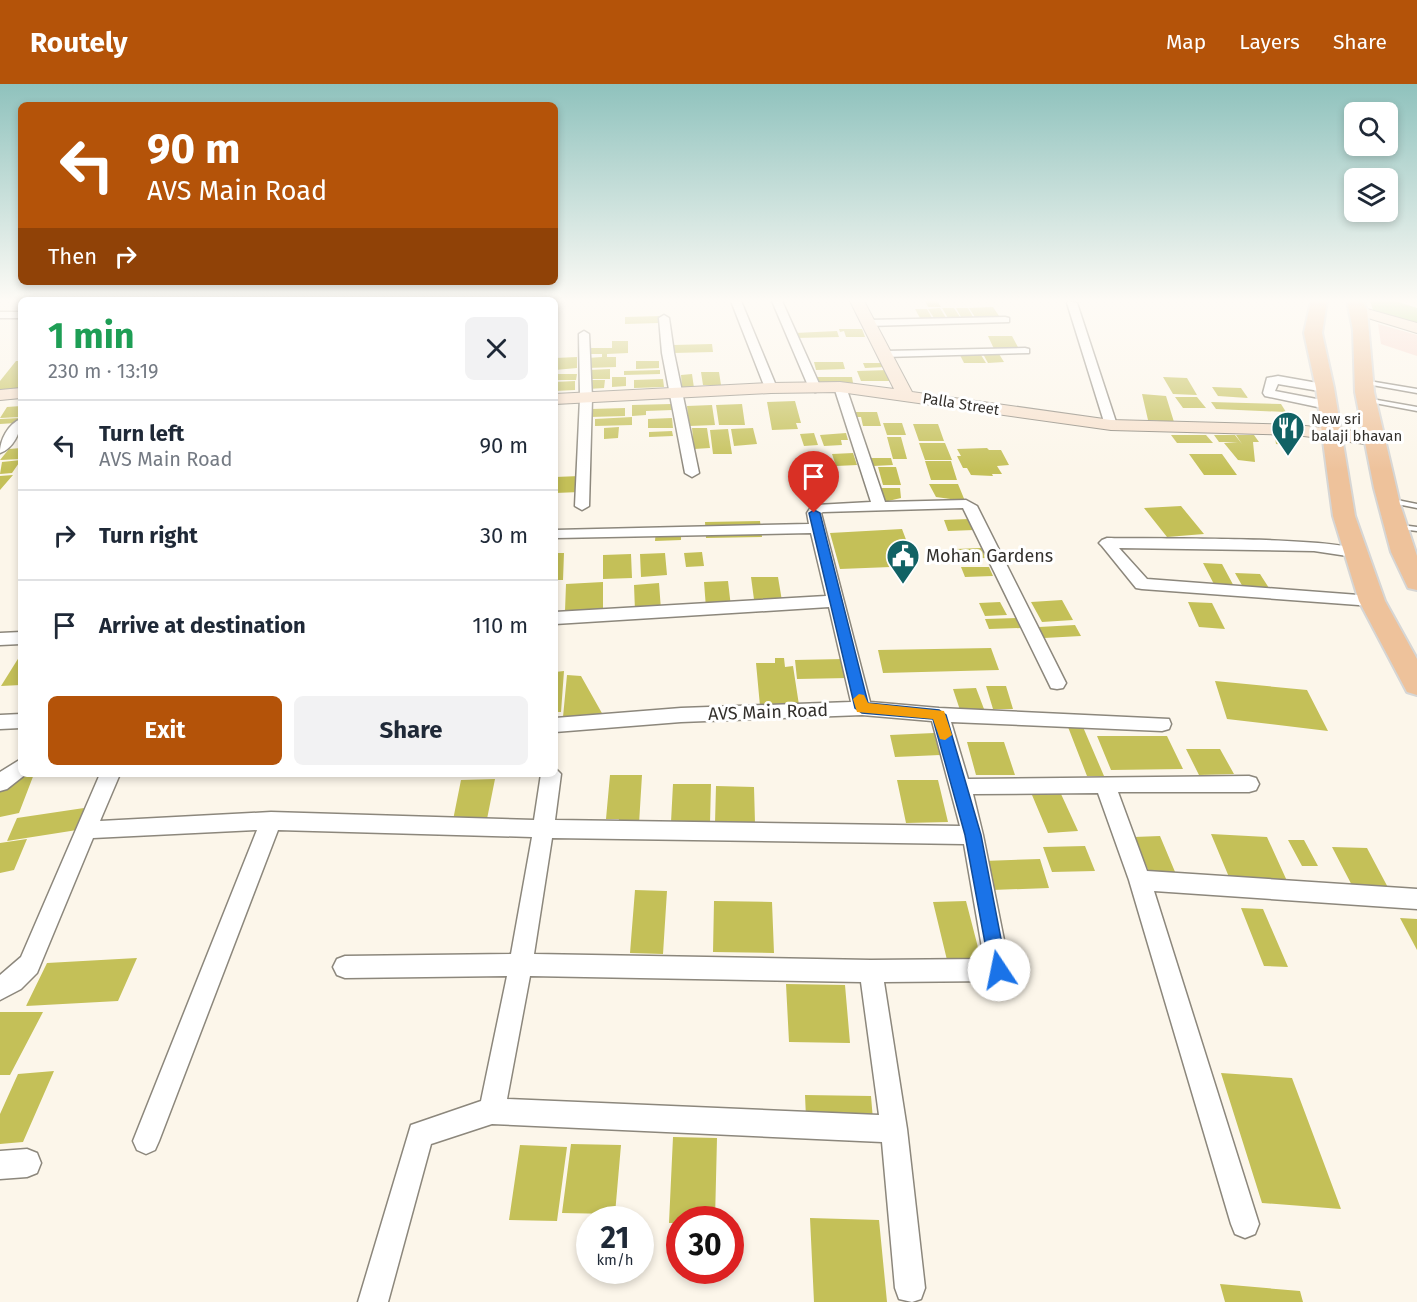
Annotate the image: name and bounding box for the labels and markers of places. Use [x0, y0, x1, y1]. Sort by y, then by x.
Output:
restaurant icon: New sri balaji bhavan [1270, 410, 1306, 457]
place label: New sri balaji bhavan [1311, 410, 1402, 445]
pin [788, 451, 839, 513]
public building icon: Mohan Gardens [885, 538, 921, 585]
place label: Mohan Gardens [926, 545, 1053, 567]

